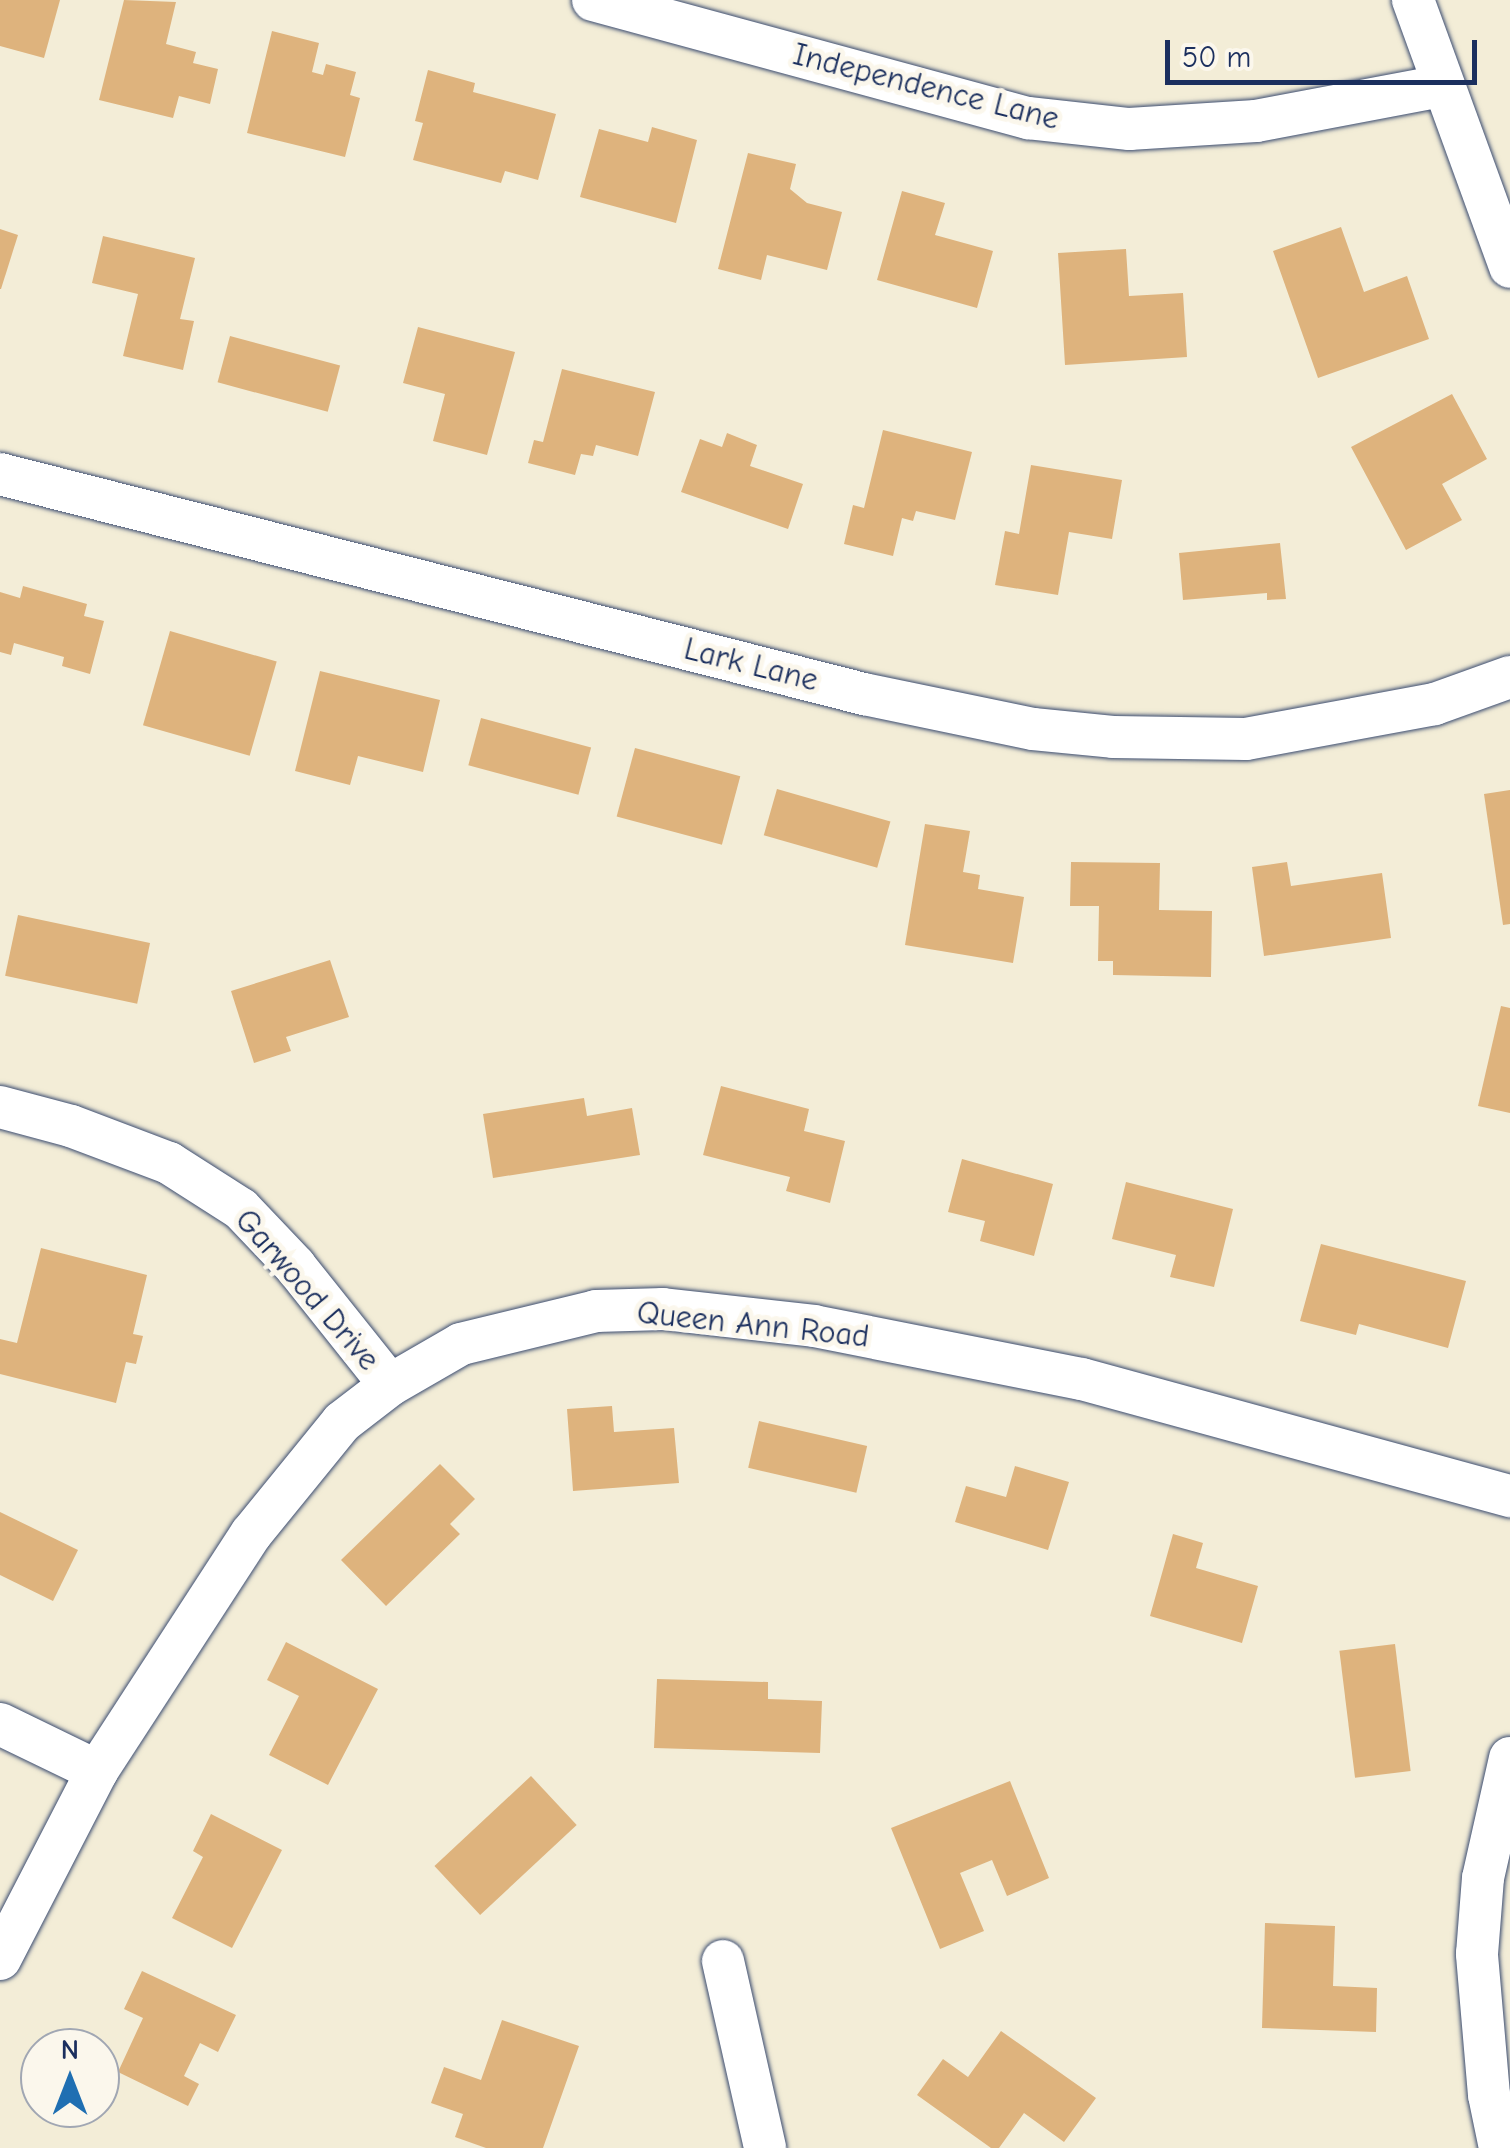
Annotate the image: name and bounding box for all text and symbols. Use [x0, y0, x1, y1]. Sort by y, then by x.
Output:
scale bar [1170, 20, 1482, 82]
street label: Independence Lane [789, 35, 1063, 139]
text: 50 m [1182, 40, 1251, 75]
street label: Lark Lane [680, 630, 822, 700]
street label: Garwood Drive [227, 1202, 387, 1378]
street label: Queen Ann Road [635, 1294, 871, 1356]
north arrow [20, 2028, 120, 2128]
text: N [61, 2034, 79, 2066]

